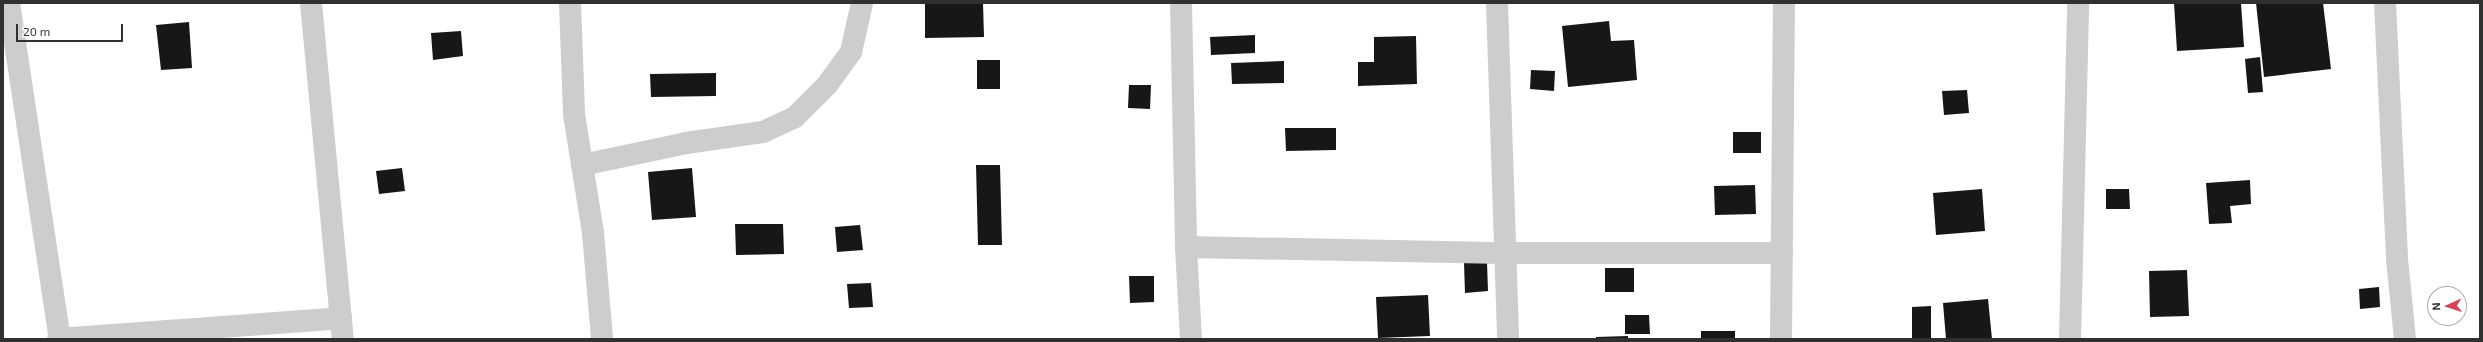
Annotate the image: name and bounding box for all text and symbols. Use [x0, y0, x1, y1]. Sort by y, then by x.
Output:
scale bar [18, 16, 125, 42]
text: 20 m [23, 24, 50, 38]
north arrow [2427, 286, 2467, 326]
text: N [2429, 302, 2442, 311]

